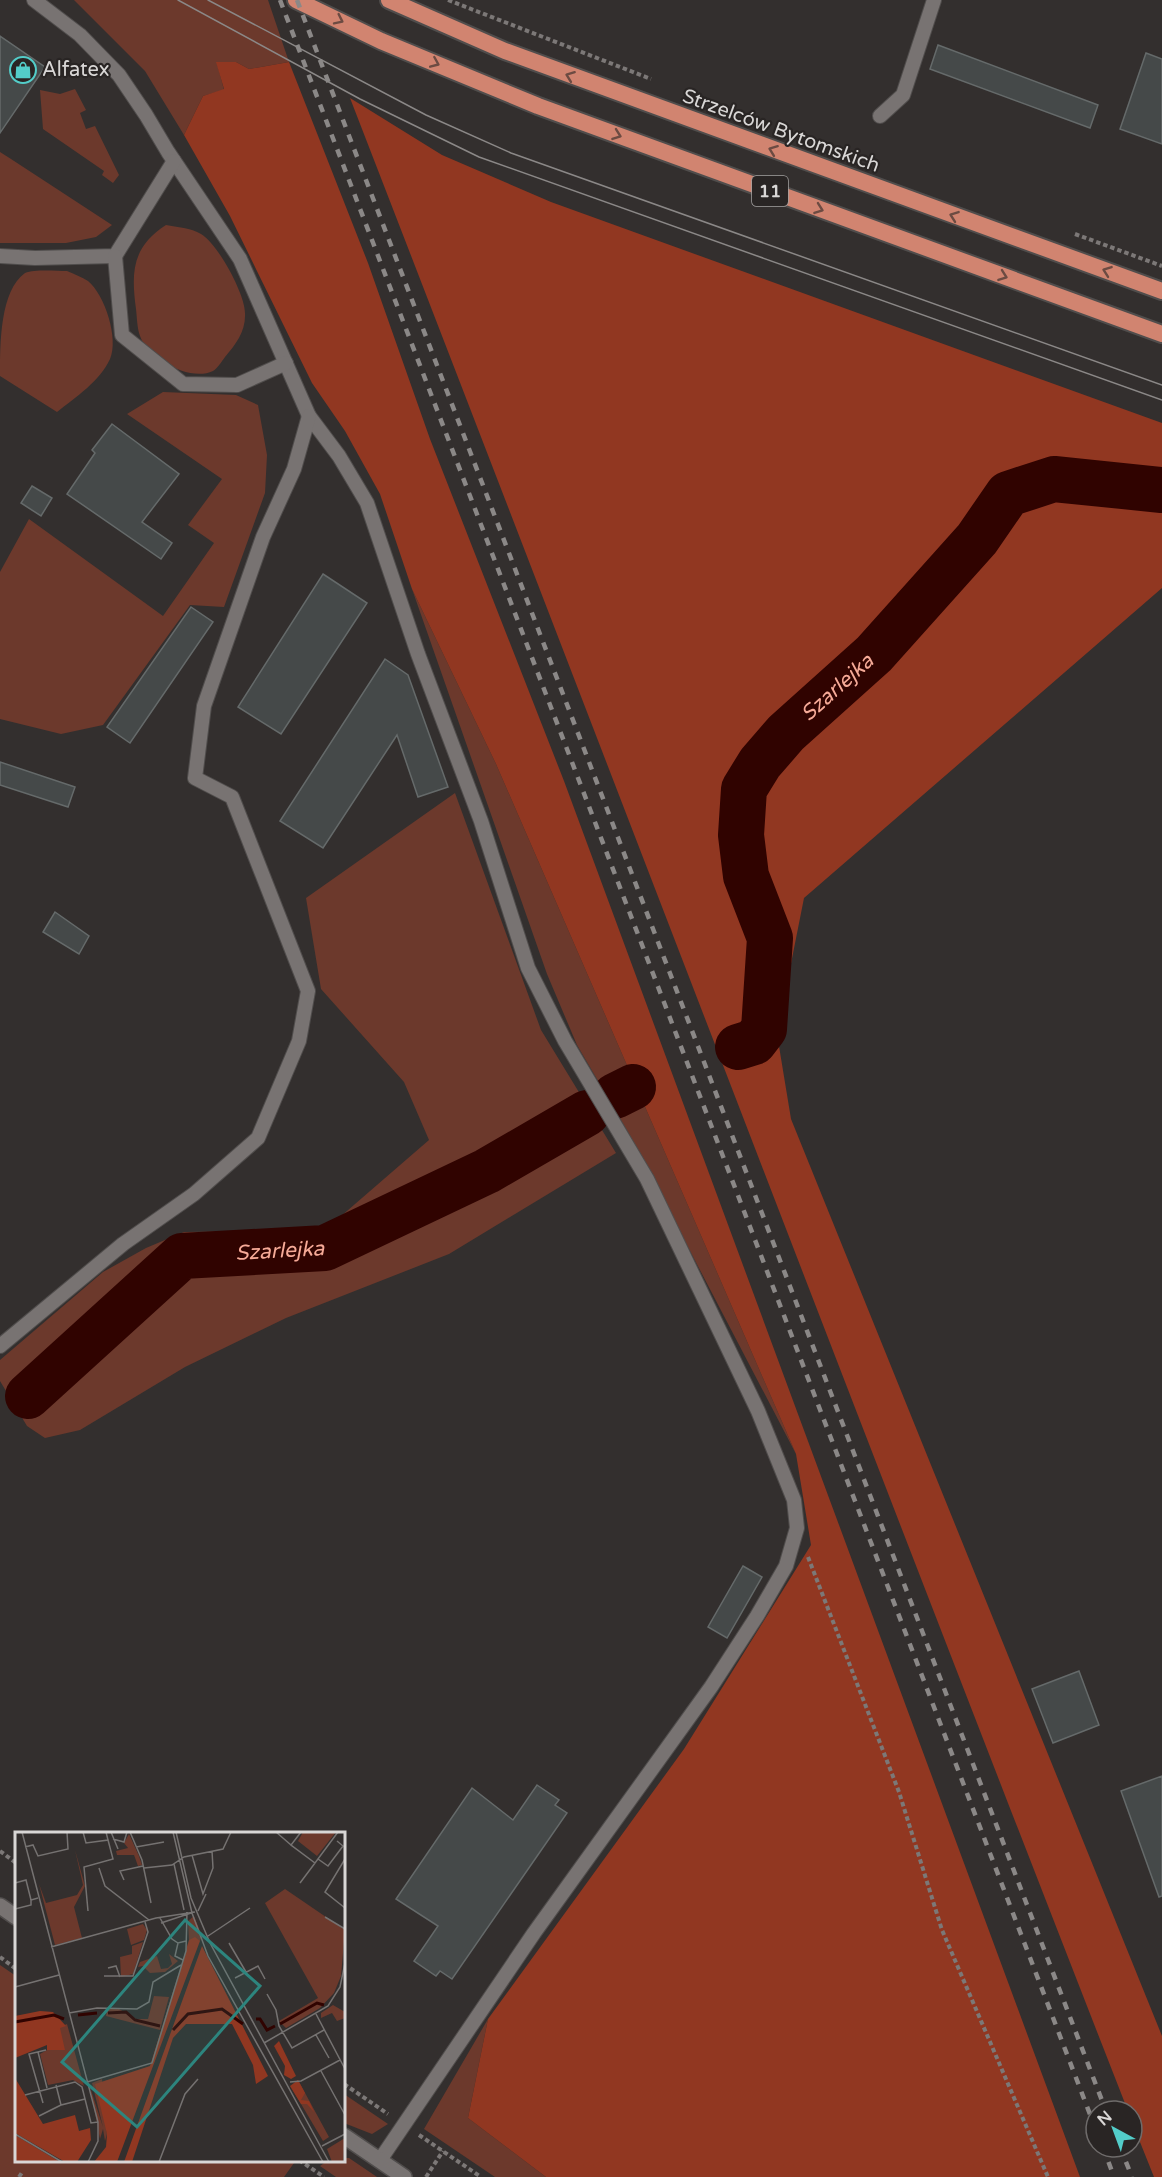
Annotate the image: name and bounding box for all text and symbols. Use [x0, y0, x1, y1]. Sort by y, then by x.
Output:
one-way arrow [332, 13, 343, 25]
shop icon: Alfatex [8, 55, 38, 85]
one-way arrow [429, 56, 440, 68]
place label: Alfatex [42, 58, 110, 82]
one-way arrow [566, 71, 577, 83]
street label: Strzelców Bytomskich [679, 84, 883, 178]
one-way arrow [611, 127, 621, 140]
one-way arrow [768, 145, 779, 157]
road number: 11 [752, 176, 788, 206]
one-way arrow [813, 202, 824, 214]
one-way arrow [949, 211, 959, 224]
one-way arrow [1102, 266, 1113, 279]
one-way arrow [997, 268, 1008, 281]
water label: Szarlejka [796, 647, 879, 726]
water label: Szarlejka [235, 1236, 326, 1265]
inset map [15, 1832, 345, 2162]
north arrow [1084, 2099, 1144, 2159]
text: N [1093, 2107, 1116, 2130]

